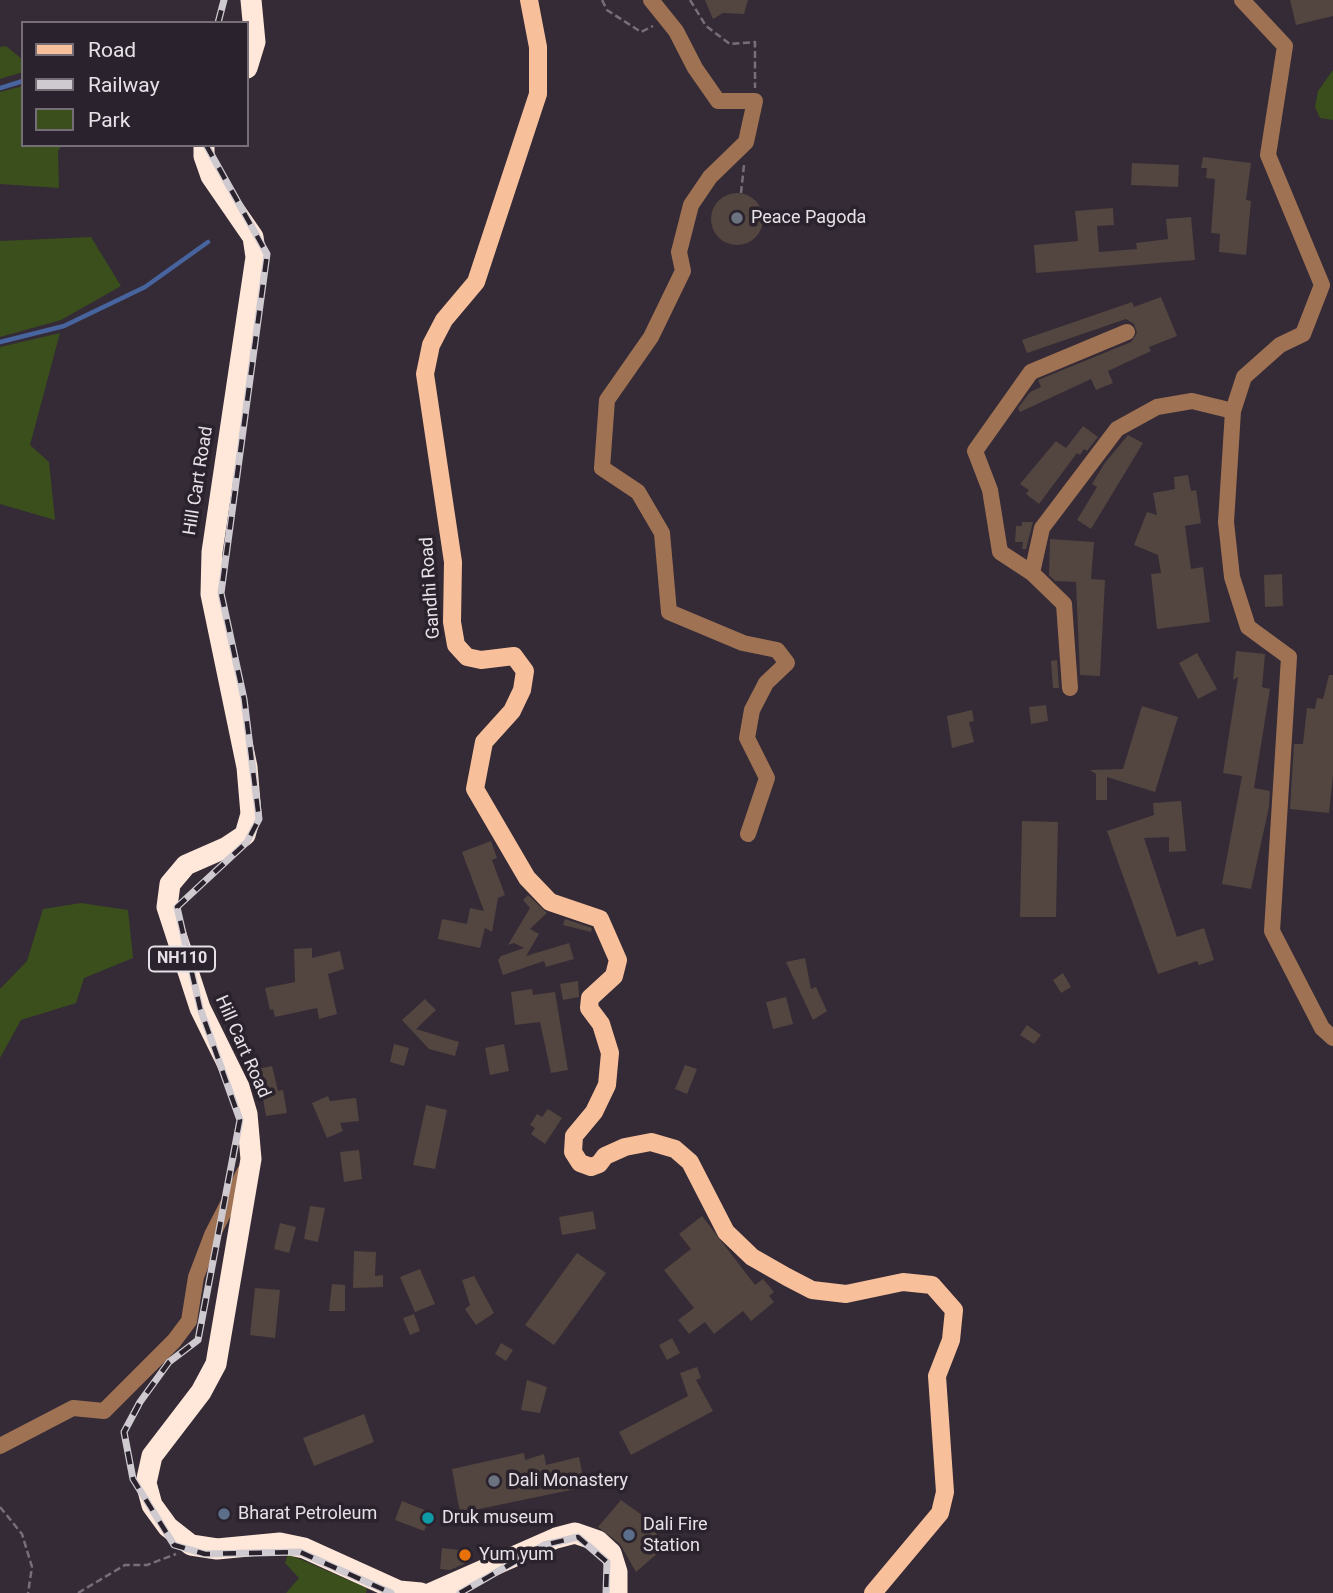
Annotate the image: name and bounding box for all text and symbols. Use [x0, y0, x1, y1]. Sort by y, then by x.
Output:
legend [21, 21, 248, 147]
text: Road [88, 38, 136, 62]
text: Railway [88, 73, 160, 97]
text: Park [88, 108, 130, 132]
place label: Peace Pagoda [751, 207, 866, 229]
marker: Peace Pagoda [729, 210, 745, 226]
street label: Hill Cart Road [180, 425, 218, 537]
street label: Gandhi Road [417, 536, 445, 640]
road number: NH110 [149, 946, 215, 972]
street label: Hill Cart Road [210, 992, 274, 1102]
place label: Dali Monastery [508, 1470, 628, 1492]
marker: Dali Monastery [486, 1473, 502, 1489]
place label: Bharat Petroleum [238, 1503, 377, 1525]
marker: Bharat Petroleum [216, 1506, 232, 1522]
place label: Druk museum [442, 1507, 554, 1529]
marker: Druk museum [420, 1510, 436, 1526]
place label: Dali Fire Station [643, 1514, 708, 1556]
marker: Dali Fire Station [621, 1527, 637, 1543]
place label: Yum yum [479, 1544, 554, 1566]
marker: Yum yum [457, 1547, 473, 1563]

